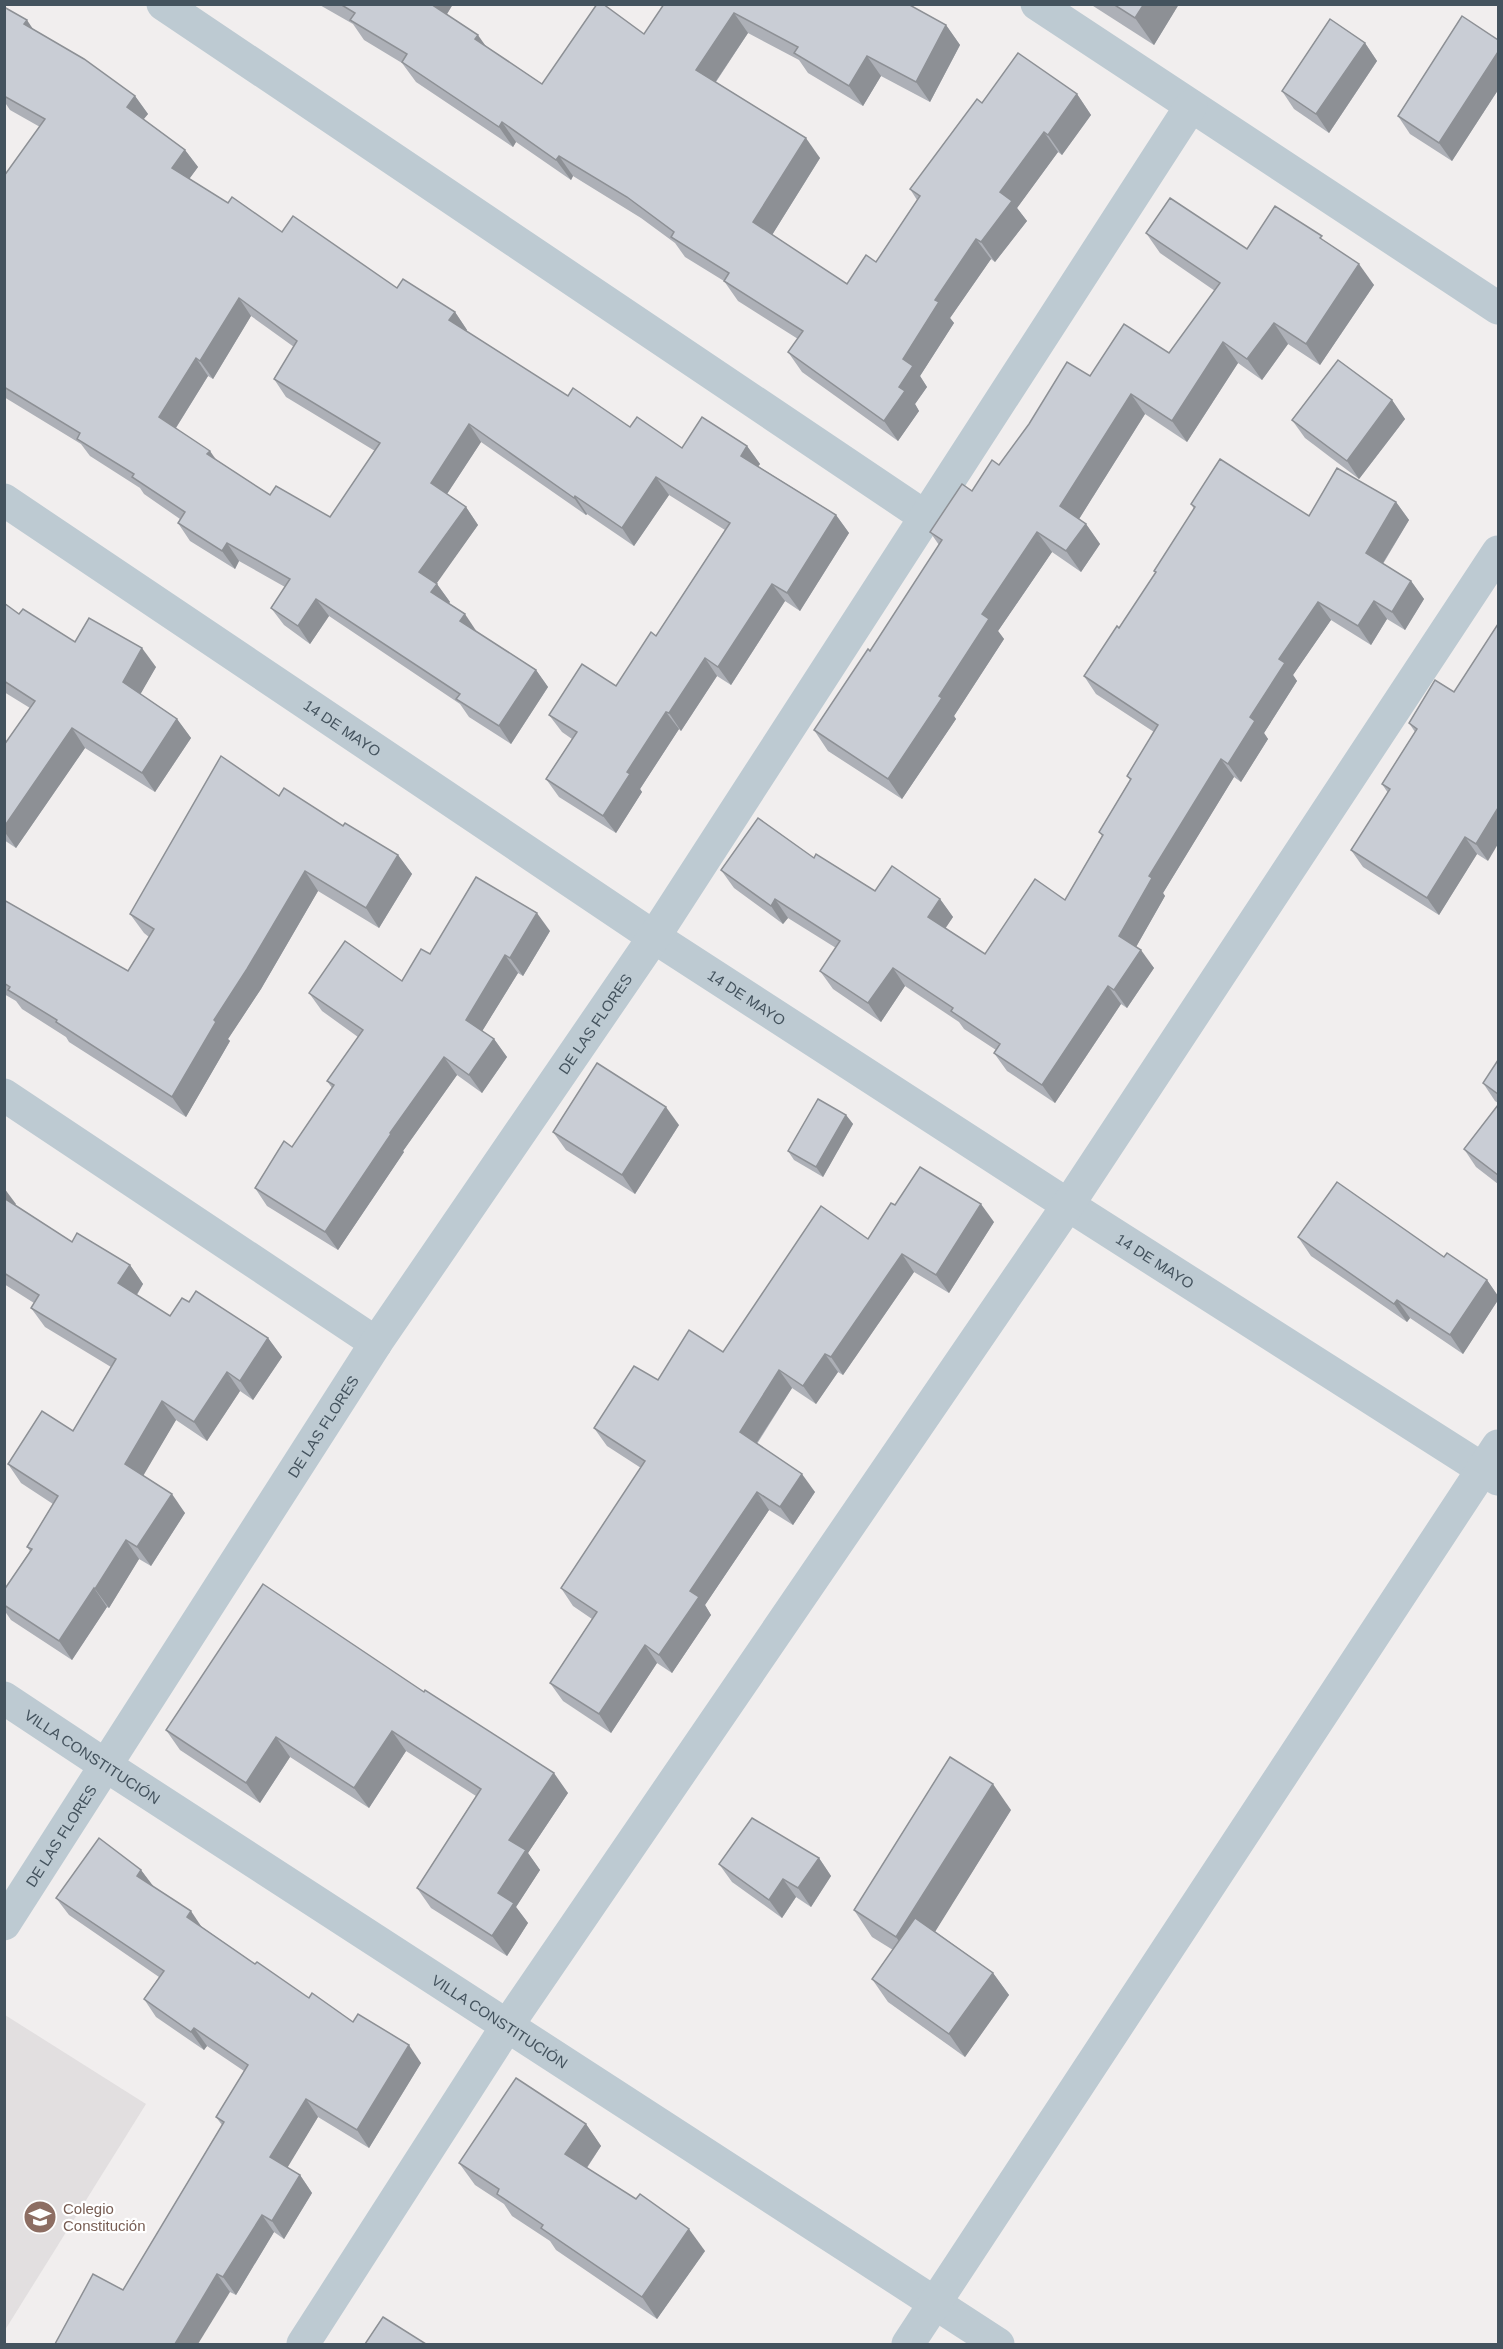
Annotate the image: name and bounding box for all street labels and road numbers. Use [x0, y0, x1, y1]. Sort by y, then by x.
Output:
street label: 14 DE MAYO [301, 696, 384, 760]
street label: 14 DE MAYO [705, 966, 789, 1029]
street label: DE LAS FLORES [554, 970, 635, 1077]
street label: 14 DE MAYO [1113, 1230, 1197, 1292]
street label: DE LAS FLORES [284, 1372, 362, 1480]
street label: VILLA CONSTITUCIÓN [22, 1706, 163, 1807]
street label: DE LAS FLORES [22, 1781, 99, 1890]
street label: VILLA CONSTITUCIÓN [429, 1971, 571, 2071]

